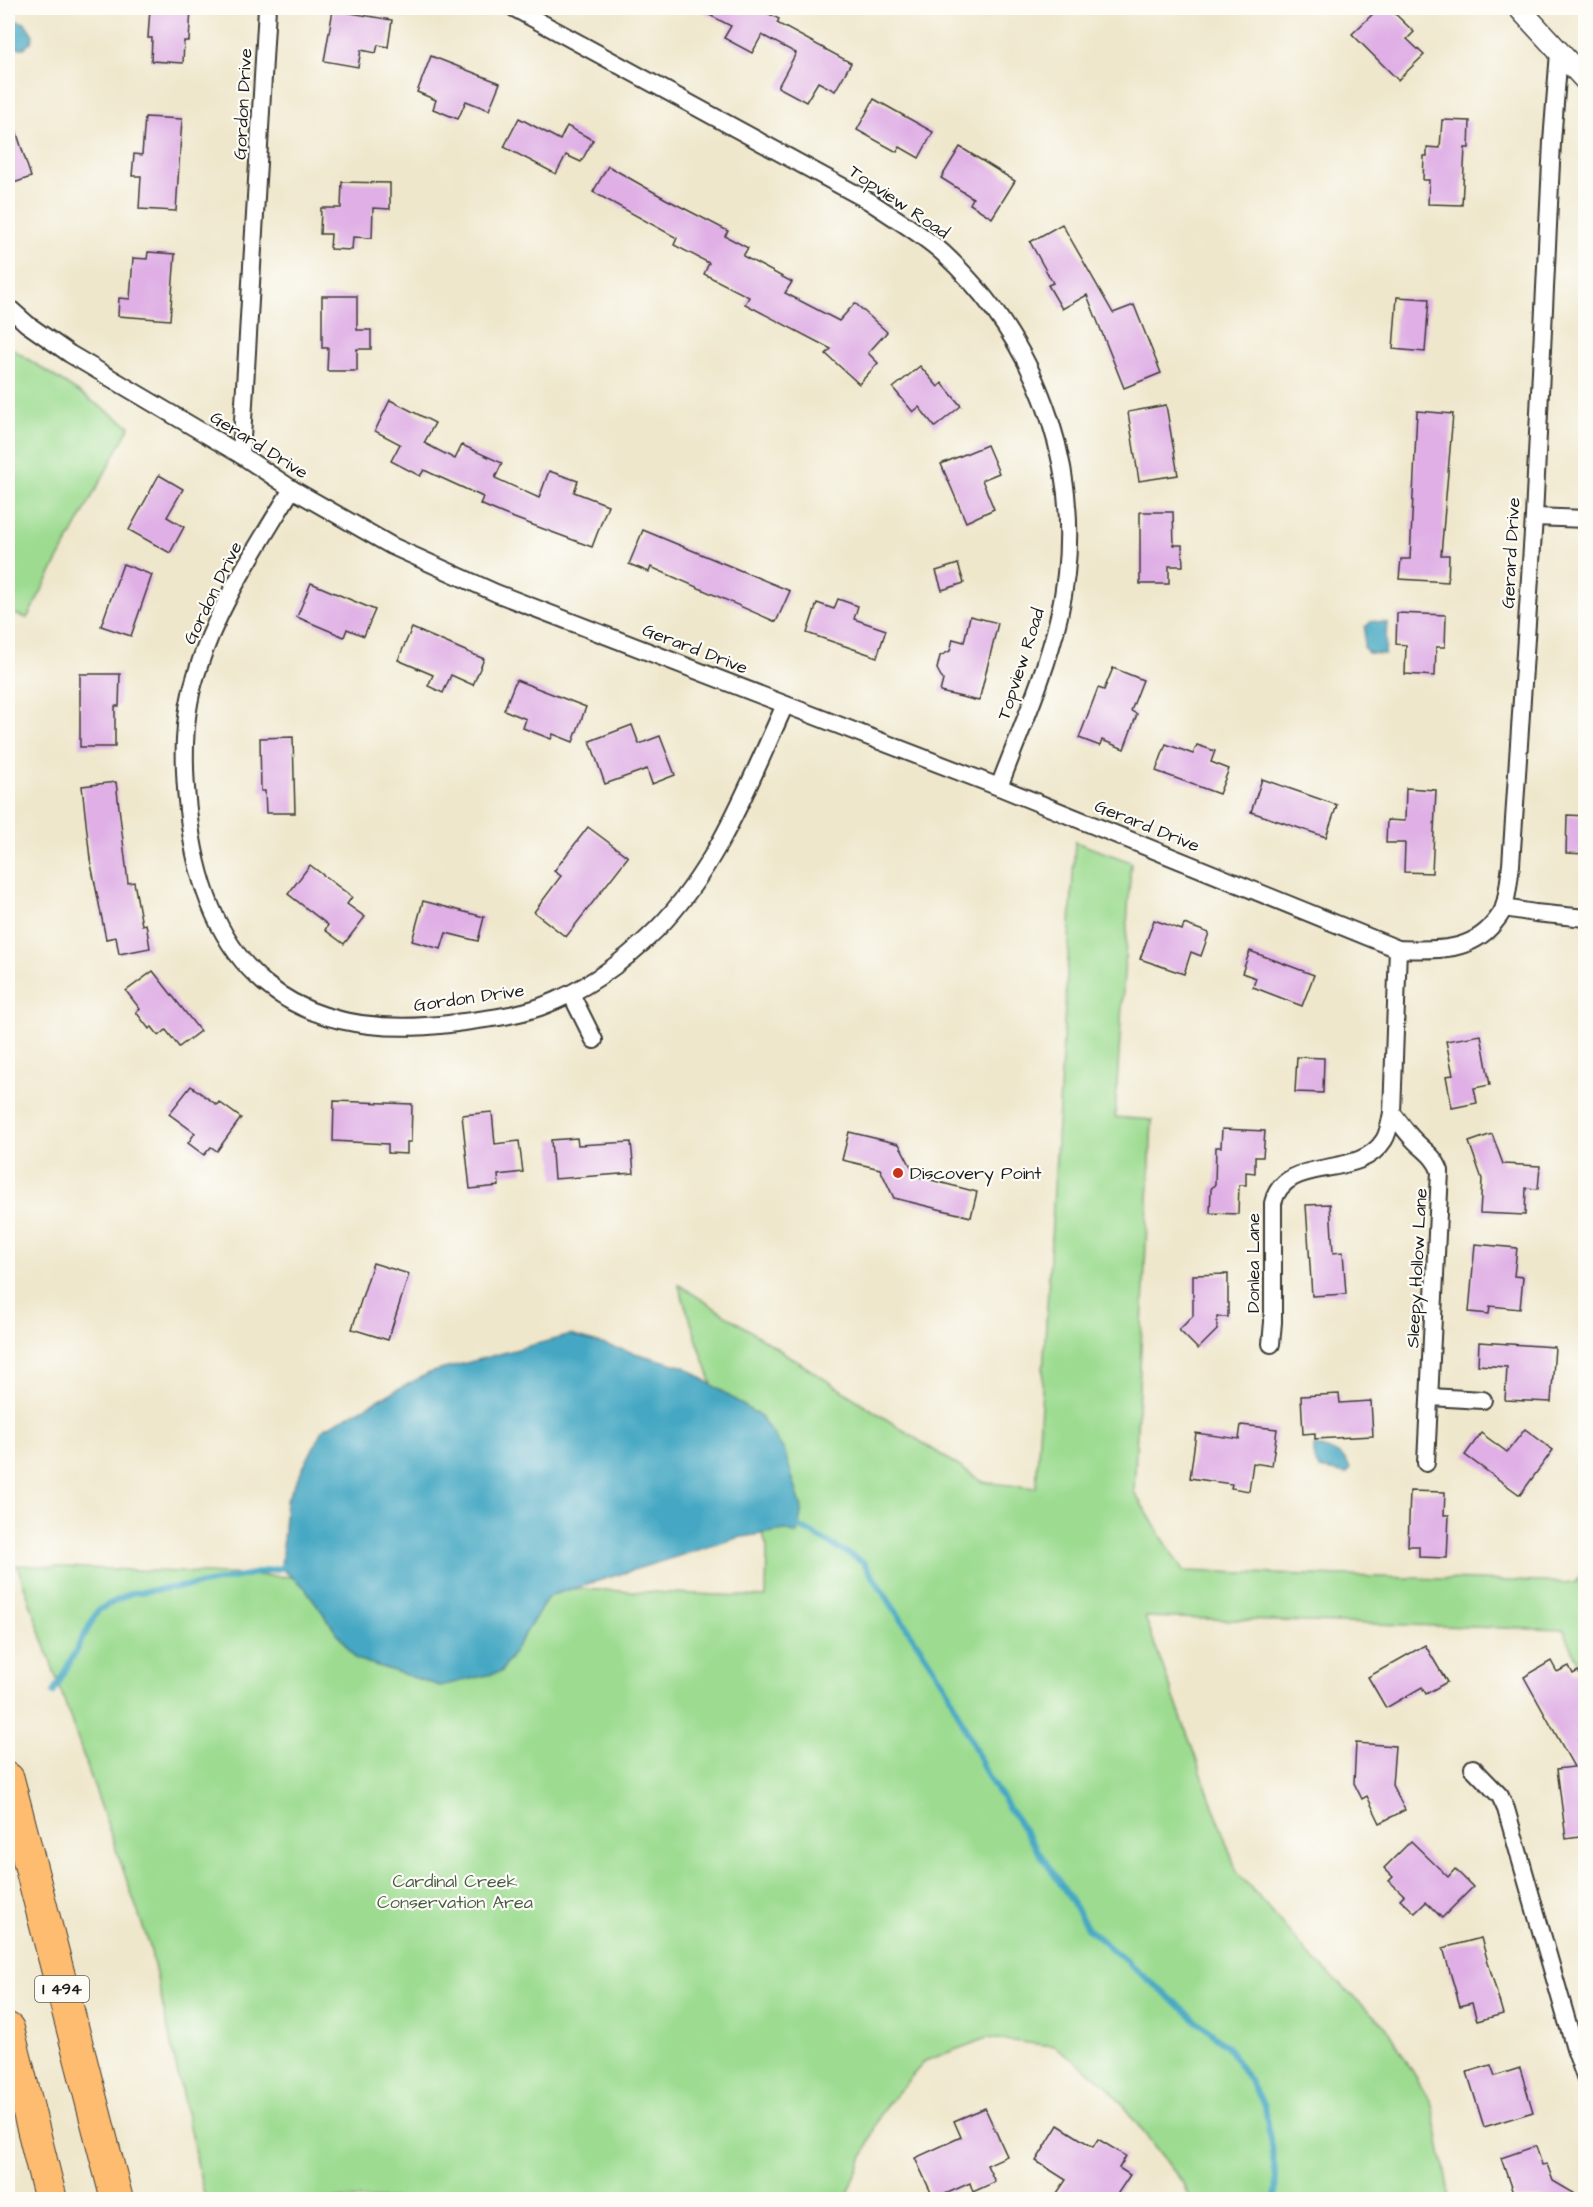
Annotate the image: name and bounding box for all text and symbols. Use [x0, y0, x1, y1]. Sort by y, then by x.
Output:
street label: Gordon Drive [228, 47, 258, 160]
street label: Topview Road [844, 159, 954, 245]
street label: Gerard Drive [205, 405, 313, 485]
street label: Gerard Drive [1496, 497, 1526, 609]
street label: Gordon Drive [177, 537, 249, 649]
street label: Topview Road [991, 605, 1051, 723]
street label: Gerard Drive [639, 617, 752, 681]
street label: Gerard Drive [1091, 794, 1203, 858]
street label: Gordon Drive [412, 978, 526, 1018]
place label: Discovery Point [910, 1161, 1042, 1187]
marker: Discovery Point [891, 1166, 905, 1180]
street label: Sleepy Hollow Lane [1400, 1187, 1435, 1349]
street label: Donlea Lane [1241, 1213, 1266, 1313]
park label: Cardinal Creek Conservation Area [377, 1869, 533, 1915]
road number: I 494 [35, 1976, 89, 2002]

